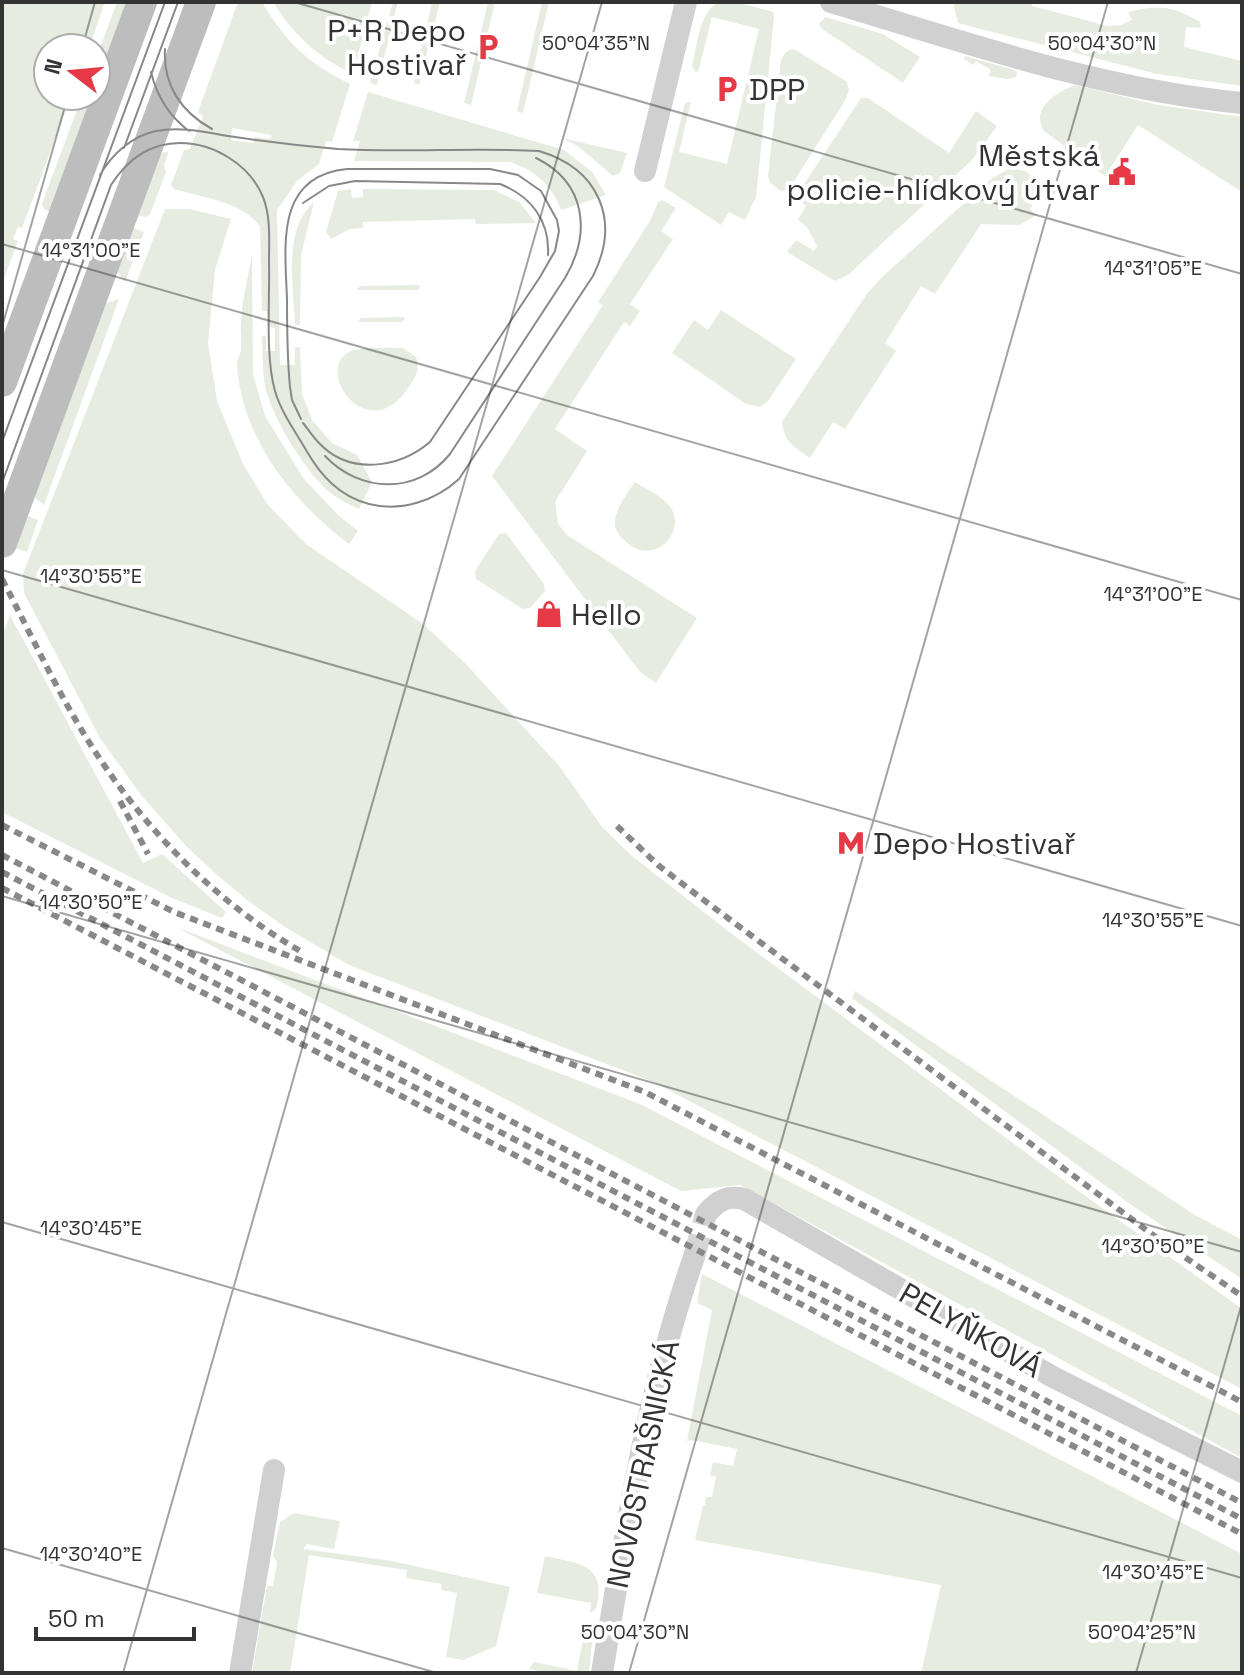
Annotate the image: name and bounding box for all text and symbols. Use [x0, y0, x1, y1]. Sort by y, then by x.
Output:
place label: P+R Depo Hostivař [327, 11, 467, 84]
text: 50°04'35"N [542, 30, 650, 56]
text: 50°04'30"N [1048, 30, 1156, 56]
north arrow [32, 32, 112, 112]
parking icon: P+R Depo Hostivař [473, 32, 503, 62]
text: N [37, 56, 68, 77]
place label: DPP [749, 70, 805, 109]
parking icon: DPP [712, 74, 742, 104]
place label: Městská policie-hlídkový útvar [786, 136, 1100, 209]
public building icon: Městská policie-hlídkový útvar [1107, 157, 1137, 187]
text: 14°31'00"E [41, 237, 141, 263]
text: 14°31'05"E [1104, 255, 1202, 281]
text: 14°30'55"E [40, 563, 142, 589]
text: 14°31'00"E [1103, 581, 1203, 607]
place label: Hello [571, 595, 642, 634]
shop icon: Hello [534, 599, 564, 629]
place label: Depo Hostivař [873, 824, 1076, 863]
metro station icon: Depo Hostivař [836, 828, 866, 858]
text: 14°30'50"E [40, 889, 142, 915]
text: 14°30'55"E [1102, 907, 1204, 933]
text: 14°30'45"E [40, 1215, 142, 1241]
text: 14°30'50"E [1102, 1233, 1204, 1259]
street label: PELYŇKOVÁ [893, 1273, 1050, 1387]
street label: NOVOSTRAŠNICKÁ [598, 1336, 688, 1592]
text: 14°30'40"E [40, 1541, 142, 1567]
text: 14°30'45"E [1102, 1559, 1204, 1585]
scale bar [36, 1591, 194, 1641]
text: 50 m [48, 1603, 105, 1634]
text: 50°04'30"N [581, 1619, 689, 1645]
text: 50°04'25"N [1088, 1619, 1196, 1645]

